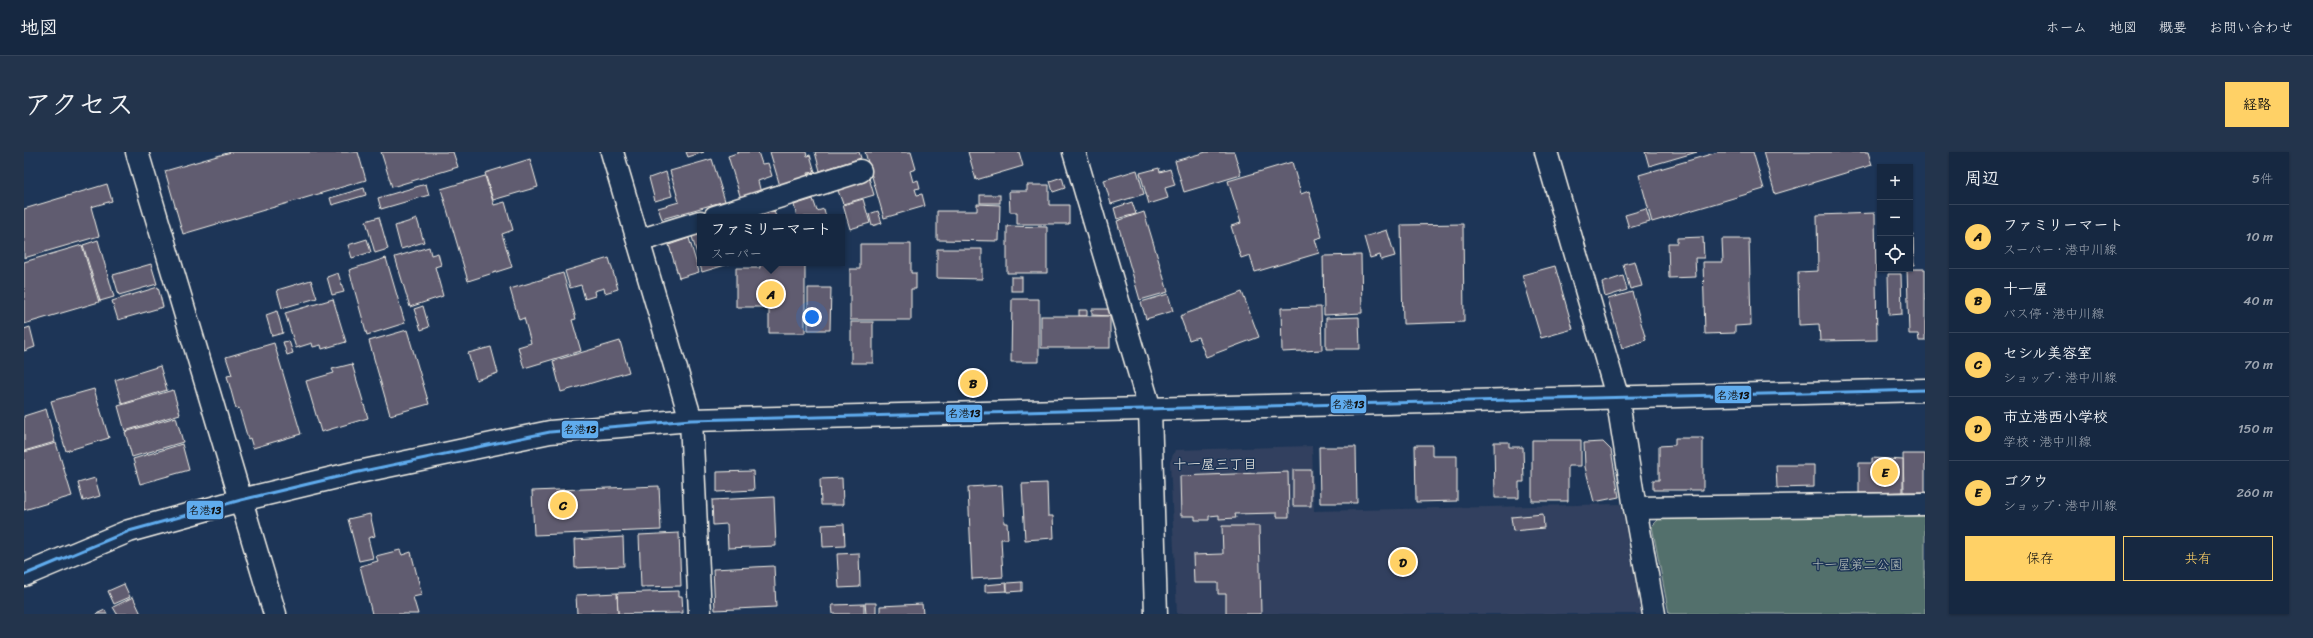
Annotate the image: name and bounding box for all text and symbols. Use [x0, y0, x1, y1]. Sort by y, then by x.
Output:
text: 地図 [20, 11, 58, 44]
text: ホーム [2046, 15, 2087, 40]
text: 地図 [2109, 15, 2137, 40]
text: 概要 [2159, 15, 2187, 40]
text: お問い合わせ [2209, 15, 2293, 40]
text: アクセス [24, 80, 134, 129]
button: 経路 [2225, 82, 2289, 127]
text: 周辺 [1965, 163, 1999, 193]
map controls [1877, 164, 1913, 272]
button: + [1877, 164, 1913, 200]
text: 5件 [2252, 167, 2273, 190]
button: − [1877, 200, 1913, 236]
text: ファミリーマート [2003, 212, 2124, 238]
popup [697, 214, 845, 266]
text: ファミリーマート [711, 216, 831, 242]
text: A [1974, 225, 1982, 248]
text: 10 m [2246, 225, 2273, 248]
button: locate [1877, 236, 1913, 272]
text: スーパー · 港中川線 [2003, 238, 2117, 261]
text: スーパー [711, 242, 762, 265]
text: 十一屋 [2003, 276, 2048, 302]
pin: A [758, 279, 784, 309]
text: B [1974, 289, 1982, 312]
text: 40 m [2243, 289, 2273, 312]
text: バス停 · 港中川線 [2003, 302, 2104, 325]
your location [802, 307, 822, 327]
text: セシル美容室 [2003, 340, 2092, 366]
text: C [1974, 353, 1982, 376]
text: 70 m [2244, 353, 2273, 376]
text: ショップ · 港中川線 [2003, 366, 2117, 389]
pin: B [960, 368, 986, 398]
line badge: 名港13 [1714, 385, 1752, 404]
text: 名港13 [1717, 386, 1750, 405]
line badge: 名港13 [1330, 394, 1367, 414]
text: 名港13 [1332, 395, 1365, 414]
line badge: 名港13 [945, 404, 983, 423]
text: 名港13 [948, 404, 981, 423]
text: 市立港西小学校 [2003, 404, 2108, 430]
text: D [1974, 417, 1982, 440]
text: 150 m [2238, 417, 2273, 440]
line badge: 名港13 [561, 420, 599, 439]
text: 名港13 [564, 420, 597, 439]
text: 学校 · 港中川線 [2003, 430, 2091, 453]
district label: 十一屋三丁目 [1173, 452, 1257, 477]
pin: E [1872, 457, 1898, 487]
text: ゴクウ [2003, 468, 2048, 494]
text: E [1974, 481, 1982, 504]
text: 260 m [2237, 481, 2273, 504]
pin: C [550, 490, 576, 520]
text: ショップ · 港中川線 [2003, 494, 2117, 517]
line badge: 名港13 [186, 500, 224, 520]
text: 名港13 [189, 501, 222, 520]
button: 保存 [1965, 536, 2115, 581]
button: 共有 [2123, 536, 2273, 581]
pin: D [1390, 547, 1416, 577]
park label: 十一屋第二公園 [1811, 553, 1903, 576]

